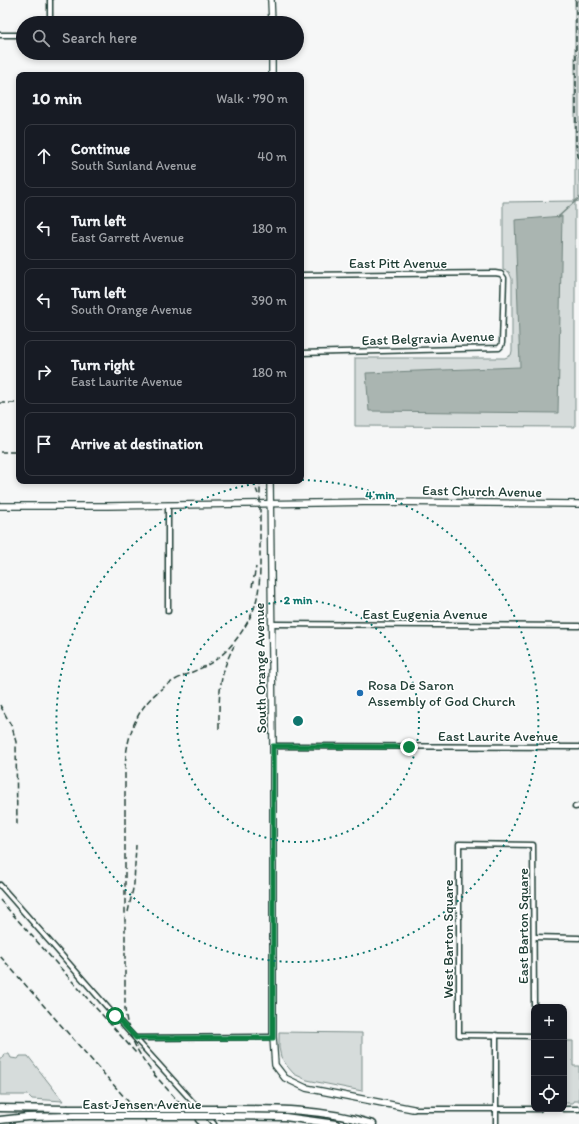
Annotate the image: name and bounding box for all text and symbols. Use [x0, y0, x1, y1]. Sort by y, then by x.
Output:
search box [16, 16, 304, 60]
icon: search [30, 27, 52, 49]
text: Search here [62, 29, 137, 47]
text: 10 min [32, 88, 82, 108]
text: Walk · 790 m [216, 91, 288, 106]
text: Continue [71, 140, 130, 158]
icon: ahead [33, 145, 55, 167]
text: 40 m [257, 149, 287, 164]
text: South Sunland Avenue [71, 158, 197, 173]
text: Turn left [71, 212, 126, 230]
icon: left [33, 217, 55, 239]
text: 180 m [252, 221, 287, 236]
text: East Garrett Avenue [71, 230, 184, 245]
street label: East Pitt Avenue [349, 255, 447, 272]
text: Turn left [71, 284, 126, 302]
icon: left [33, 289, 55, 311]
text: 390 m [251, 293, 287, 308]
text: South Orange Avenue [71, 302, 192, 317]
street label: East Belgravia Avenue [361, 328, 495, 349]
text: Turn right [71, 356, 135, 374]
icon: right [33, 361, 55, 383]
text: 180 m [252, 365, 287, 380]
text: East Laurite Avenue [71, 374, 183, 389]
icon: arrive [33, 433, 55, 455]
text: Arrive at destination [71, 435, 203, 453]
street label: East Church Avenue [422, 482, 542, 501]
text: 4 min [365, 488, 395, 502]
text: 2 min [284, 593, 313, 607]
street label: South Orange Avenue [251, 602, 270, 733]
street label: East Eugenia Avenue [362, 606, 488, 623]
place label: Rosa De Saron Assembly of God Church [368, 677, 516, 710]
marker: Rosa De Saron Assembly of God Church [355, 688, 365, 698]
centre of rings [291, 714, 305, 728]
street label: East Laurite Avenue [438, 728, 558, 745]
route end [400, 738, 418, 756]
street label: East Barton Square [515, 868, 532, 984]
street label: West Barton Square [440, 879, 457, 999]
map controls [531, 1004, 567, 1112]
button: + [531, 1004, 567, 1040]
route start [106, 1007, 124, 1025]
button: − [531, 1040, 567, 1076]
button: locate [531, 1076, 567, 1112]
street label: East Jensen Avenue [82, 1096, 202, 1113]

